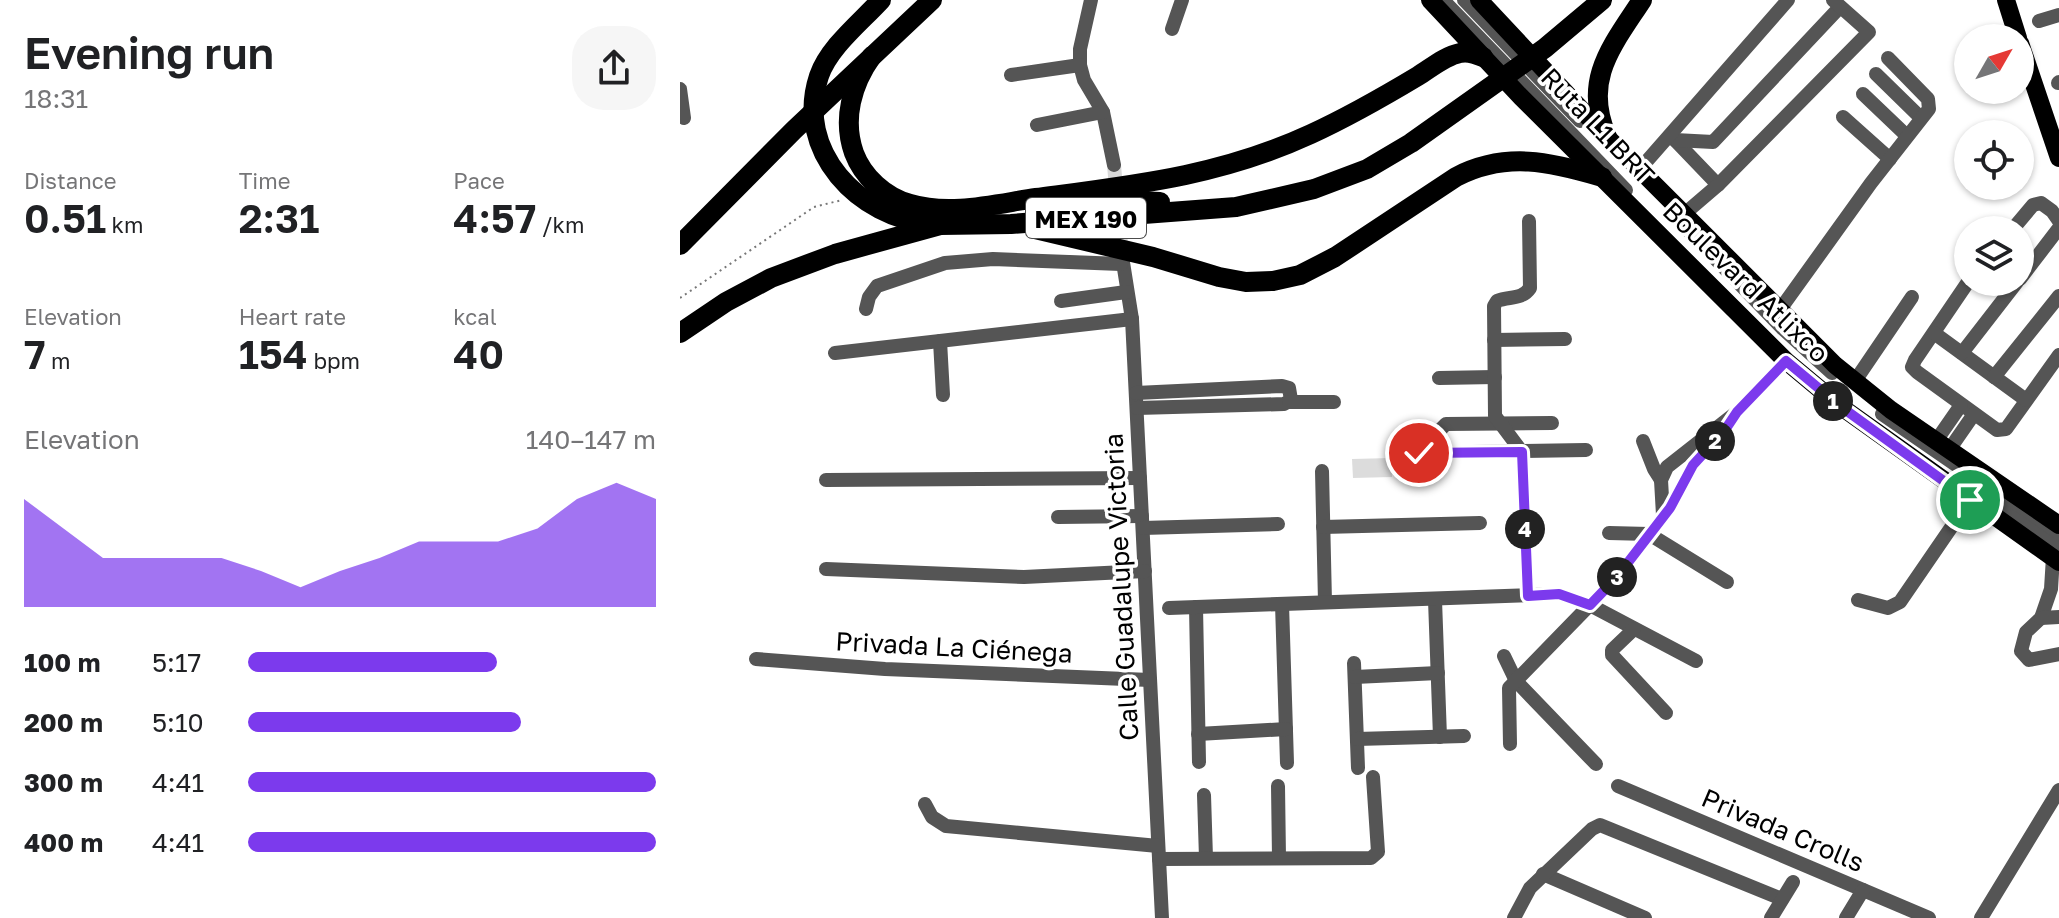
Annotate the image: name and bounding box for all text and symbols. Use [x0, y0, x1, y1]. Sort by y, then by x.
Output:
north arrow [1954, 24, 2034, 104]
map controls [1954, 24, 2034, 296]
text: Evening run [24, 26, 274, 79]
button: share [572, 26, 656, 110]
street label: Ruta L1 BRT [1535, 62, 1661, 190]
text: 18:31 [24, 83, 88, 114]
button: locate [1954, 120, 2034, 200]
text: Distance [24, 167, 116, 194]
text: Time [239, 167, 290, 194]
text: Pace [453, 167, 505, 194]
text: 0.51 [24, 194, 106, 242]
text: 2:31 [239, 194, 319, 242]
text: 4:57 [453, 194, 536, 242]
street label: Boulevard Atlixco [1657, 195, 1835, 369]
road number: MEX 190 [1026, 198, 1146, 238]
text: km [106, 211, 144, 238]
text: /km [536, 211, 584, 238]
button: layers [1954, 216, 2034, 296]
text: Elevation [24, 303, 122, 330]
text: Heart rate [239, 303, 346, 330]
text: kcal [453, 303, 497, 330]
text: 7 [24, 330, 46, 378]
text: 154 [239, 330, 308, 378]
text: 40 [453, 330, 504, 378]
text: m [46, 347, 71, 374]
text: bpm [308, 347, 360, 374]
pin: 1 [1813, 381, 1853, 421]
text: 1 [1827, 387, 1839, 414]
pin [1385, 419, 1453, 487]
pin: 2 [1695, 421, 1735, 461]
text: Elevation [24, 424, 140, 455]
text: 140–147 m [526, 424, 656, 455]
text: 2 [1708, 427, 1722, 454]
icon: check [1397, 431, 1441, 475]
street label: Calle Guadalupe Victoria [1097, 433, 1145, 741]
pin [1936, 466, 2004, 534]
icon: arrive [1948, 478, 1992, 522]
pin: 4 [1505, 509, 1545, 549]
text: 4 [1518, 515, 1532, 542]
pin: 3 [1597, 557, 1637, 597]
text: 3 [1610, 563, 1624, 590]
street label: Privada La Ciénega [835, 625, 1073, 669]
text: 100 m [24, 647, 100, 678]
text: 5:17 [152, 647, 201, 678]
text: 200 m [24, 707, 103, 738]
text: 5:10 [152, 707, 204, 738]
text: 300 m [24, 767, 103, 798]
text: 4:41 [152, 767, 204, 798]
street label: Privada Crolls [1697, 782, 1869, 878]
text: 400 m [24, 827, 103, 858]
text: 4:41 [152, 827, 204, 858]

